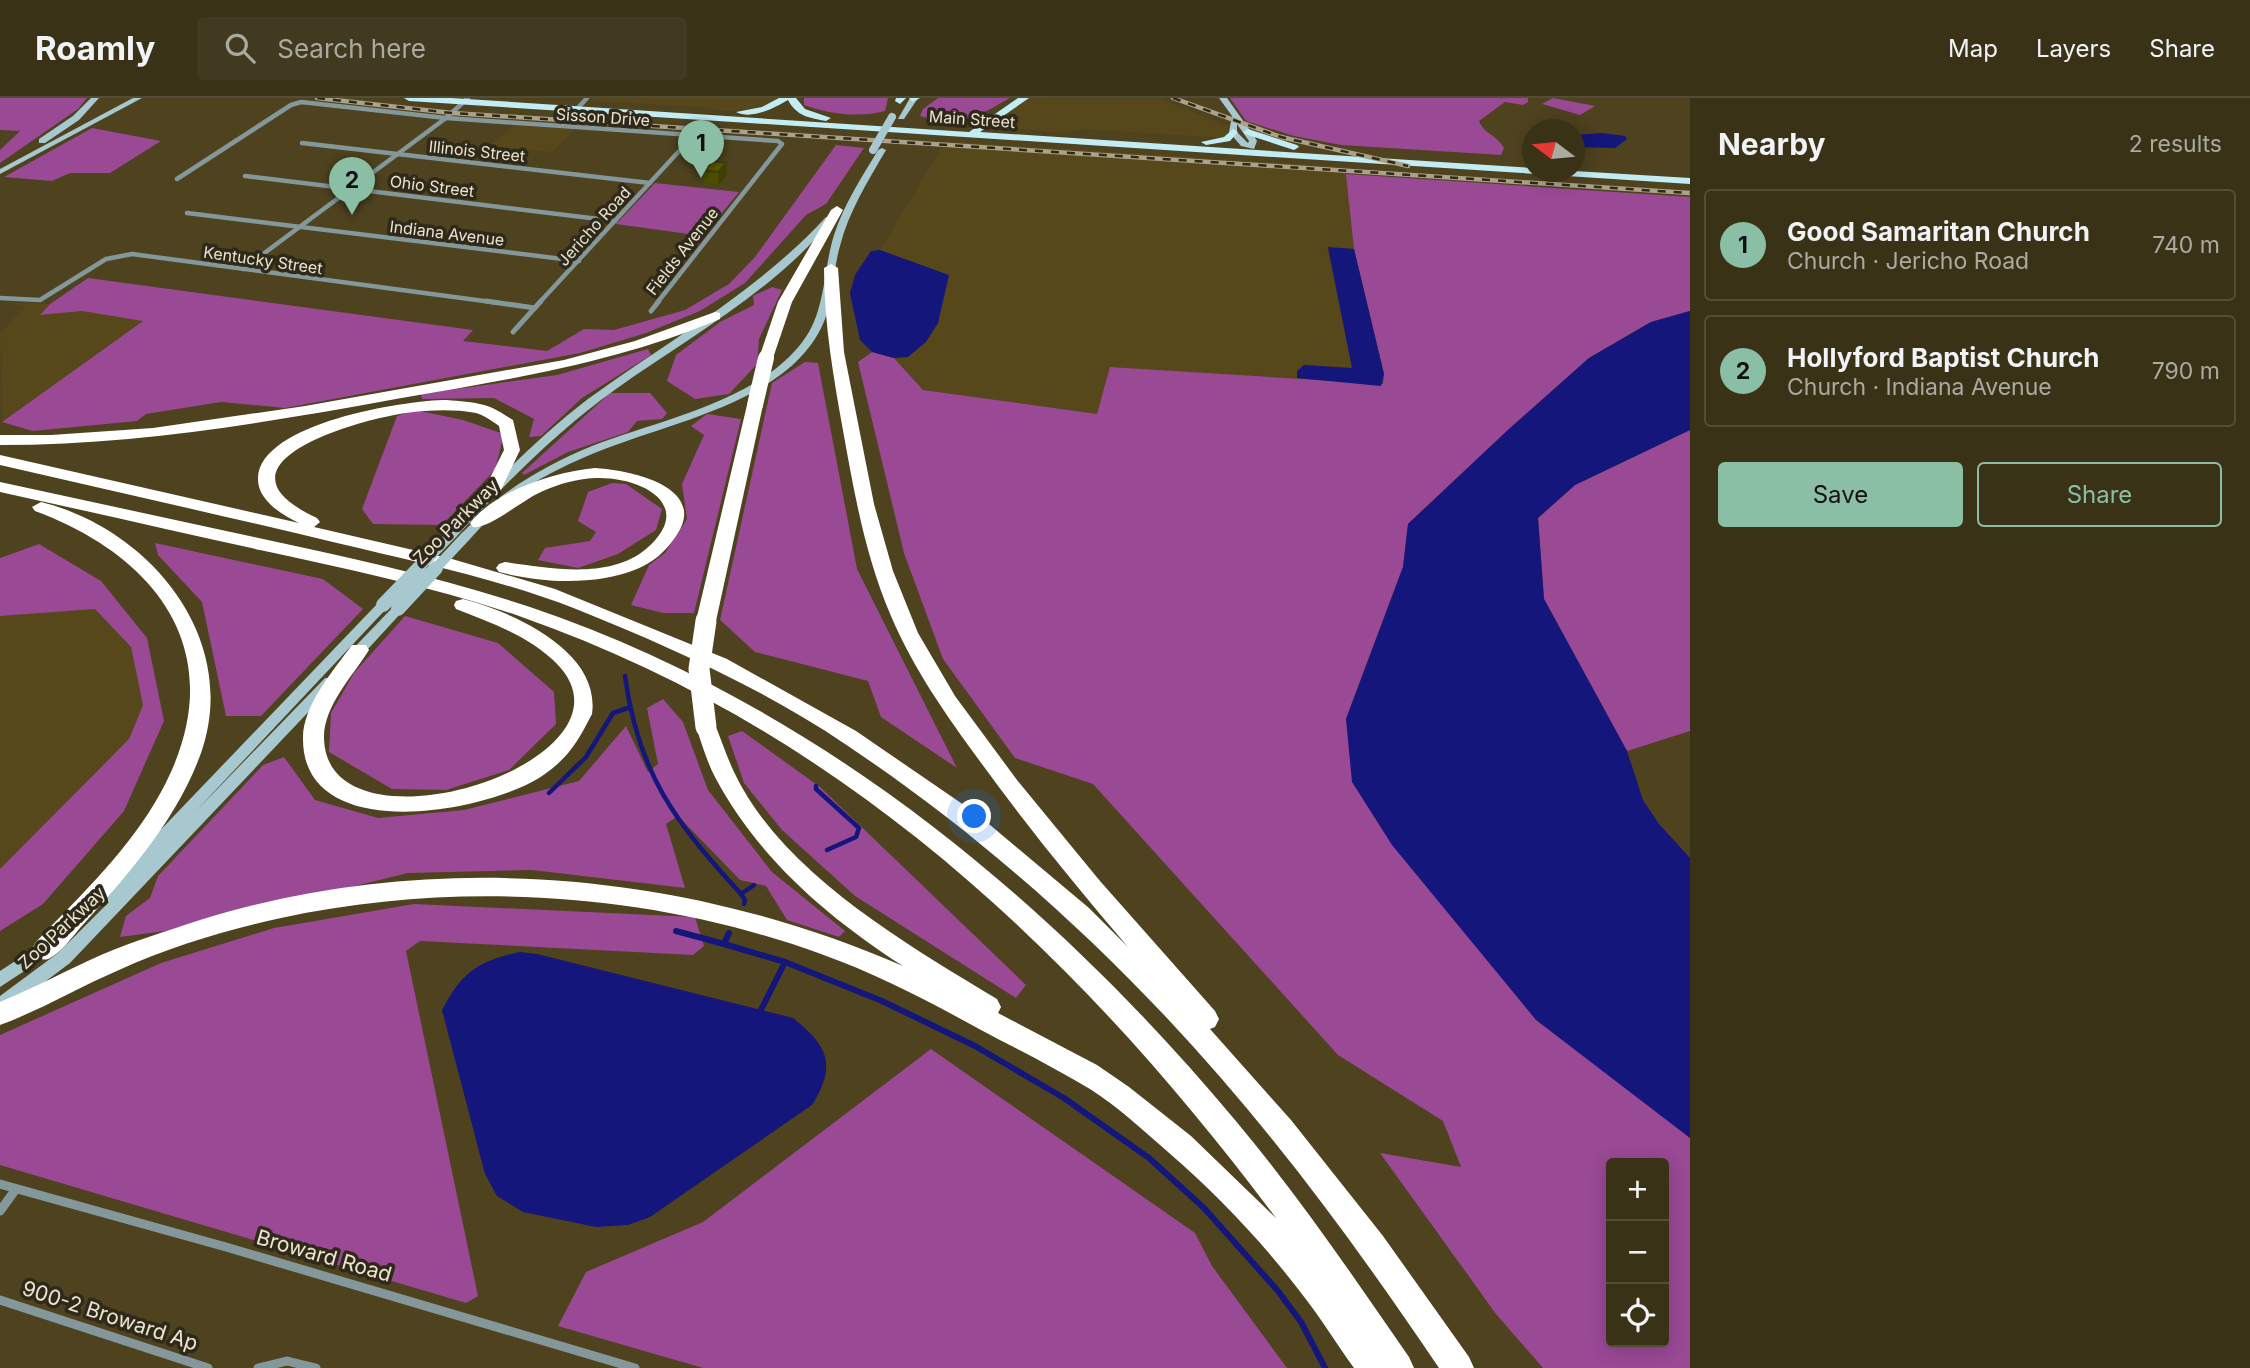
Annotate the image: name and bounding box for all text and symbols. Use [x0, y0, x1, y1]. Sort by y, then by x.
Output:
search box [197, 17, 687, 80]
text: Roamly [35, 28, 155, 68]
icon: search [221, 29, 259, 67]
text: Search here [277, 33, 426, 64]
text: Map [1948, 34, 1998, 63]
text: Layers [2036, 34, 2111, 63]
text: Share [2149, 34, 2215, 63]
street label: Sisson Drive [555, 104, 651, 130]
street label: Main Street [928, 106, 1016, 132]
north arrow [1522, 119, 1585, 182]
pin: 1 [678, 120, 724, 178]
text: Nearby [1718, 126, 1826, 162]
text: 2 results [2129, 130, 2222, 158]
street label: Illinois Street [428, 136, 526, 166]
pin: 2 [329, 157, 375, 215]
street label: Ohio Street [389, 171, 475, 201]
street label: Jericho Road [553, 182, 635, 270]
street label: Fields Avenue [642, 203, 722, 299]
street label: Indiana Avenue [388, 216, 506, 250]
text: Good Samaritan Church [1787, 216, 2090, 247]
text: 1 [1738, 231, 1748, 259]
text: 740 m [2152, 231, 2220, 259]
street label: Kentucky Street [202, 242, 324, 278]
text: Church · Jericho Road [1787, 247, 2029, 275]
text: Hollyford Baptist Church [1787, 342, 2100, 373]
text: 2 [1736, 357, 1750, 385]
text: 790 m [2152, 357, 2220, 385]
text: Church · Indiana Avenue [1787, 373, 2052, 401]
button: Save [1718, 462, 1963, 527]
button: Share [1977, 462, 2222, 527]
street label: Zoo Parkway [409, 475, 502, 568]
your location [957, 799, 991, 833]
street label: Zoo Parkway [14, 882, 109, 973]
map controls [1606, 1158, 1669, 1347]
button: + [1606, 1158, 1669, 1221]
button: − [1606, 1221, 1669, 1284]
street label: Broward Road [254, 1224, 395, 1287]
street label: 900-2 Broward Ap [19, 1275, 201, 1356]
button: locate [1606, 1284, 1669, 1347]

